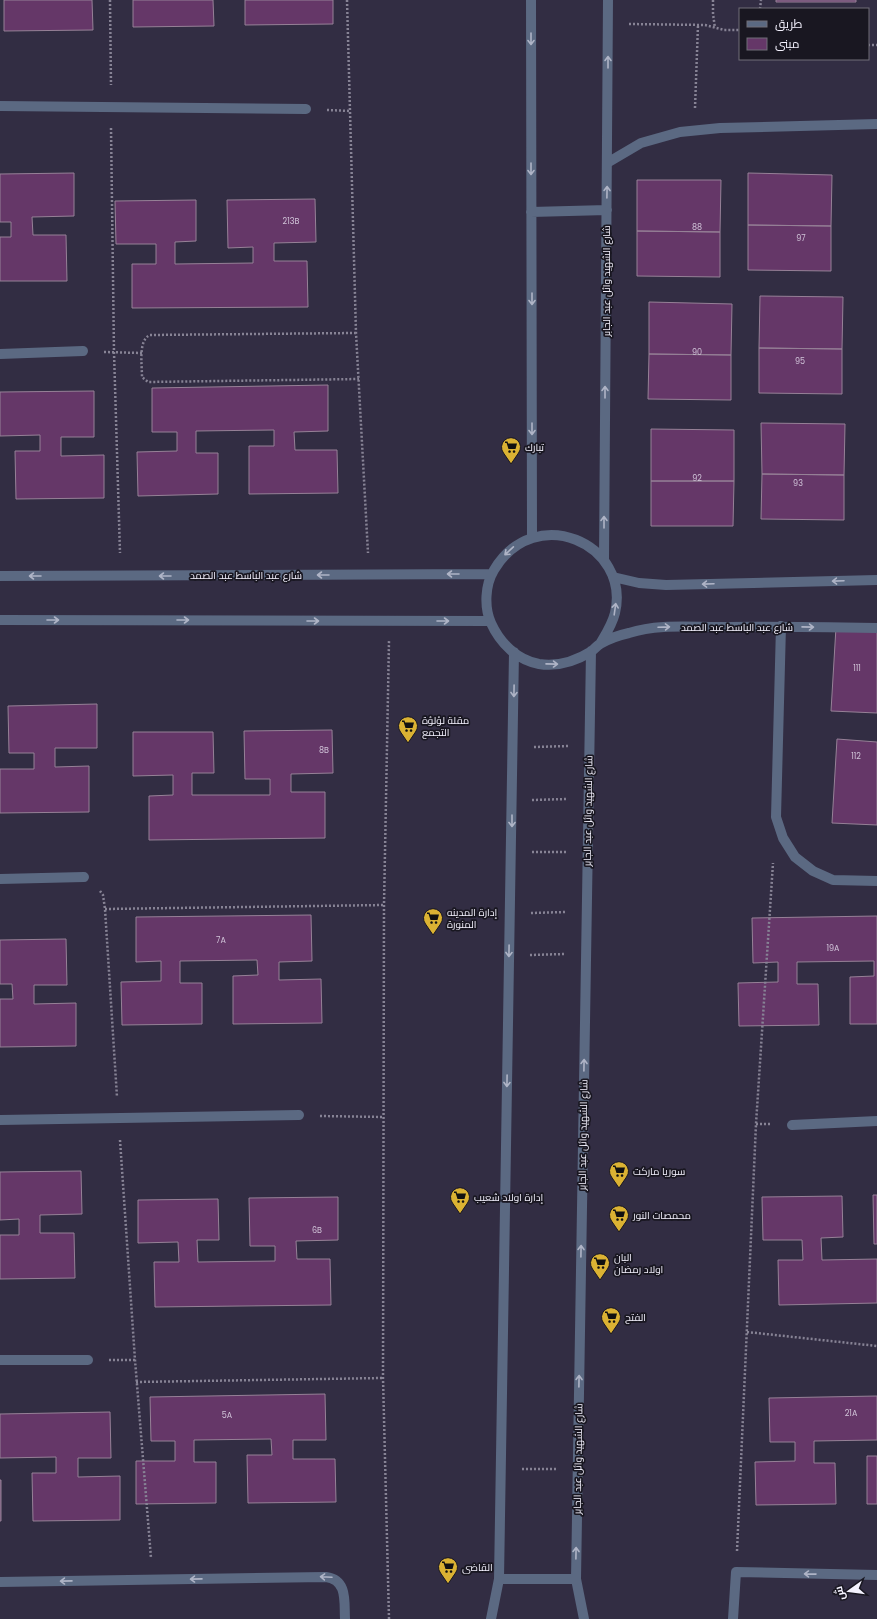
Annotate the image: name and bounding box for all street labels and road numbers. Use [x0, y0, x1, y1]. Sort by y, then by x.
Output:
street label: شارع الشهيد وائل عبد الجابر [599, 225, 614, 338]
street label: شارع عبد الباسط عبد الصمد [190, 568, 302, 583]
street label: شارع عبد الباسط عبد الصمد [681, 620, 793, 635]
street label: شارع الشهيد وائل عبد الجابر [580, 755, 596, 868]
street label: شارع الشهيد وائل عبد الجابر [575, 1079, 591, 1192]
street label: شارع الشهيد وائل عبد الجابر [570, 1403, 586, 1516]

